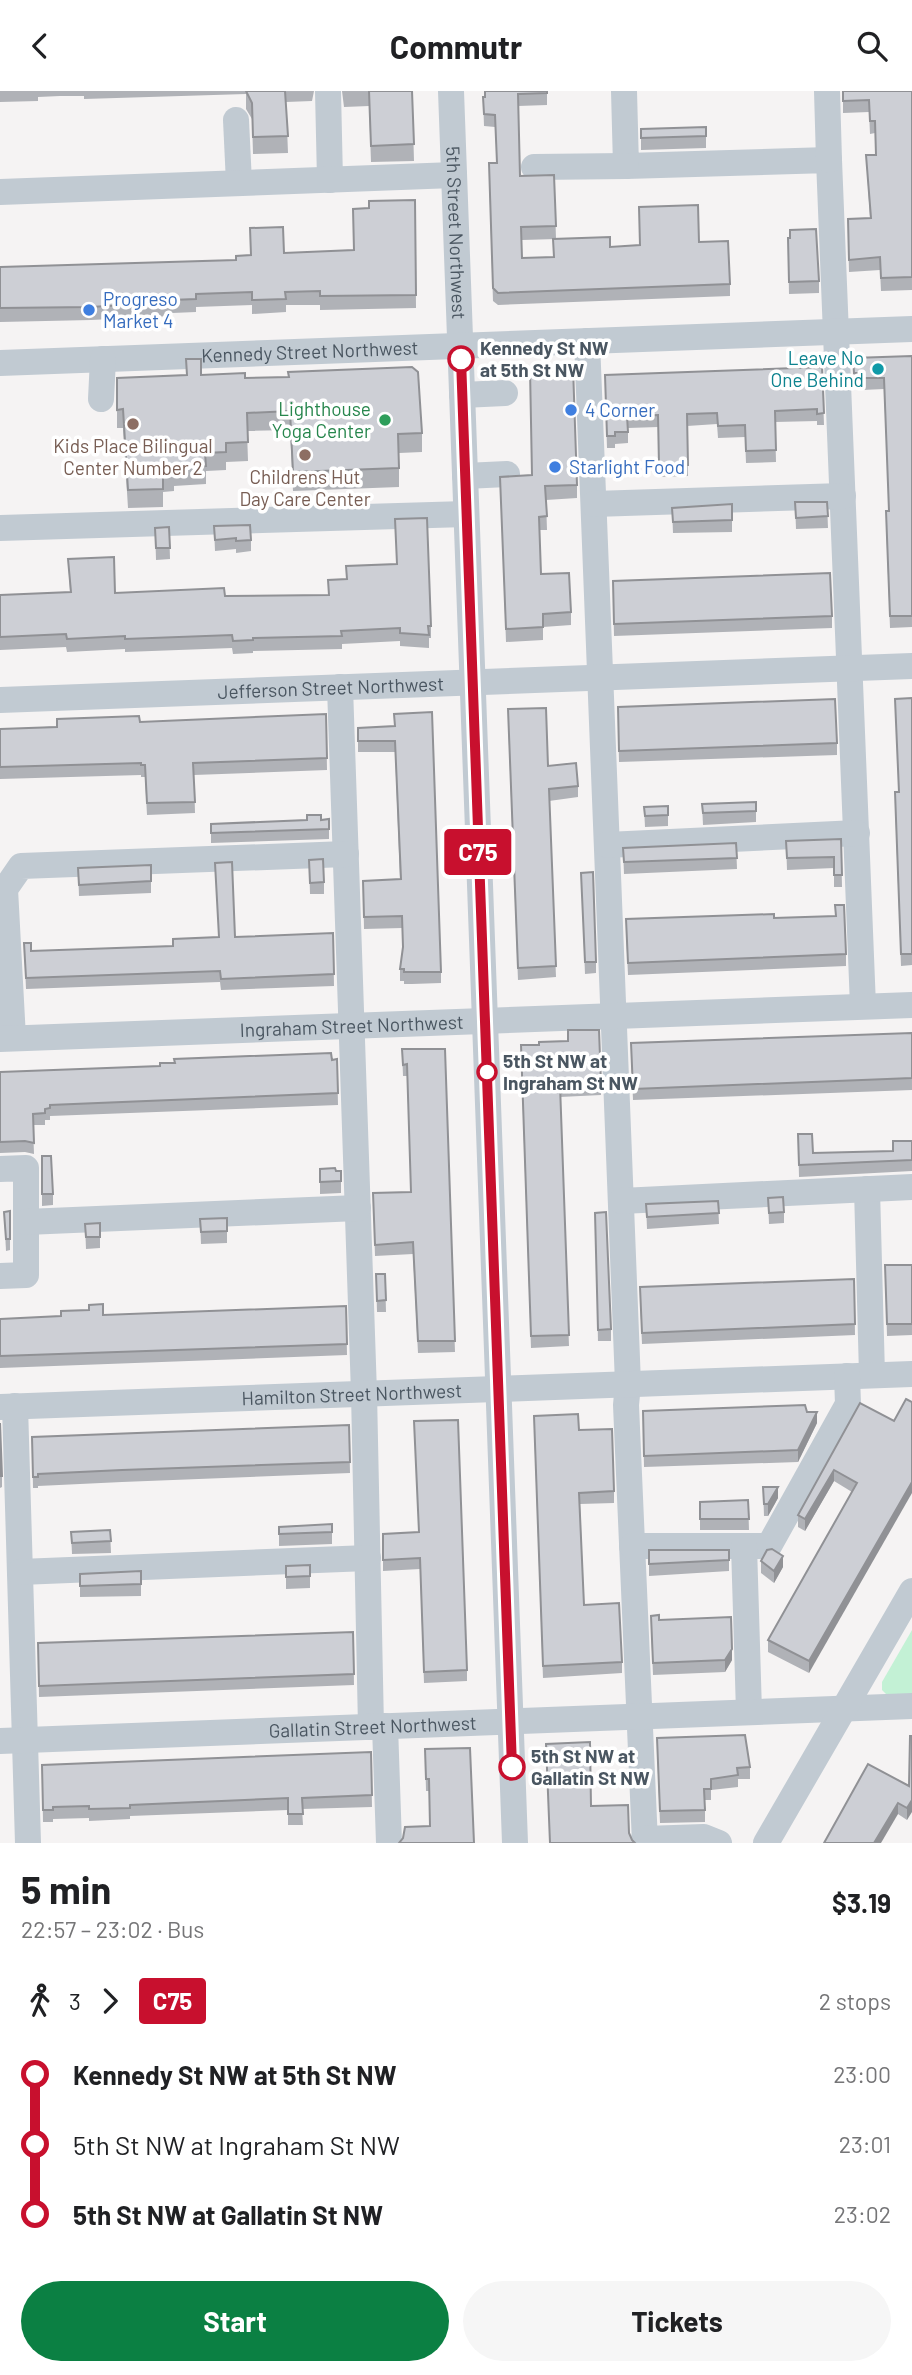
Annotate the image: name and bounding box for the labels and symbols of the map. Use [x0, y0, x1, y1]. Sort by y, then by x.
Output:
street label: 5th Street Northwest [442, 146, 471, 320]
place label: Progreso Market 4 [103, 287, 178, 332]
marker: Progreso Market 4 [81, 302, 97, 318]
street label: Kennedy Street Northwest [201, 335, 419, 366]
place label: Kennedy St NW at 5th St NW [480, 336, 609, 381]
marker: Kennedy St NW at 5th St NW [448, 346, 474, 372]
place label: Leave No One Behind [771, 346, 864, 391]
marker: Leave No One Behind [870, 361, 886, 377]
place label: Lighthouse Yoga Center [272, 397, 371, 442]
place label: 4 Corner [585, 398, 655, 421]
marker: 4 Corner [563, 402, 579, 418]
marker: Lighthouse Yoga Center [377, 412, 393, 428]
marker: Kids Place Bilingual Center Number 2 [125, 416, 141, 432]
place label: Kids Place Bilingual Center Number 2 [53, 434, 213, 479]
marker: Childrens Hut Day Care Center [297, 447, 313, 463]
place label: Starlight Food [569, 455, 685, 478]
marker: Starlight Food [547, 459, 563, 475]
place label: Childrens Hut Day Care Center [239, 465, 371, 510]
street label: Jefferson Street Northwest [217, 671, 444, 703]
line badge: C75 [438, 829, 518, 875]
street label: Ingraham Street Northwest [239, 1010, 464, 1041]
place label: 5th St NW at Ingraham St NW [503, 1049, 638, 1094]
marker: 5th St NW at Ingraham St NW [477, 1062, 497, 1082]
street label: Hamilton Street Northwest [241, 1378, 462, 1409]
street label: Gallatin Street Northwest [268, 1711, 477, 1742]
place label: 5th St NW at Gallatin St NW [531, 1744, 650, 1789]
marker: 5th St NW at Gallatin St NW [499, 1754, 525, 1780]

